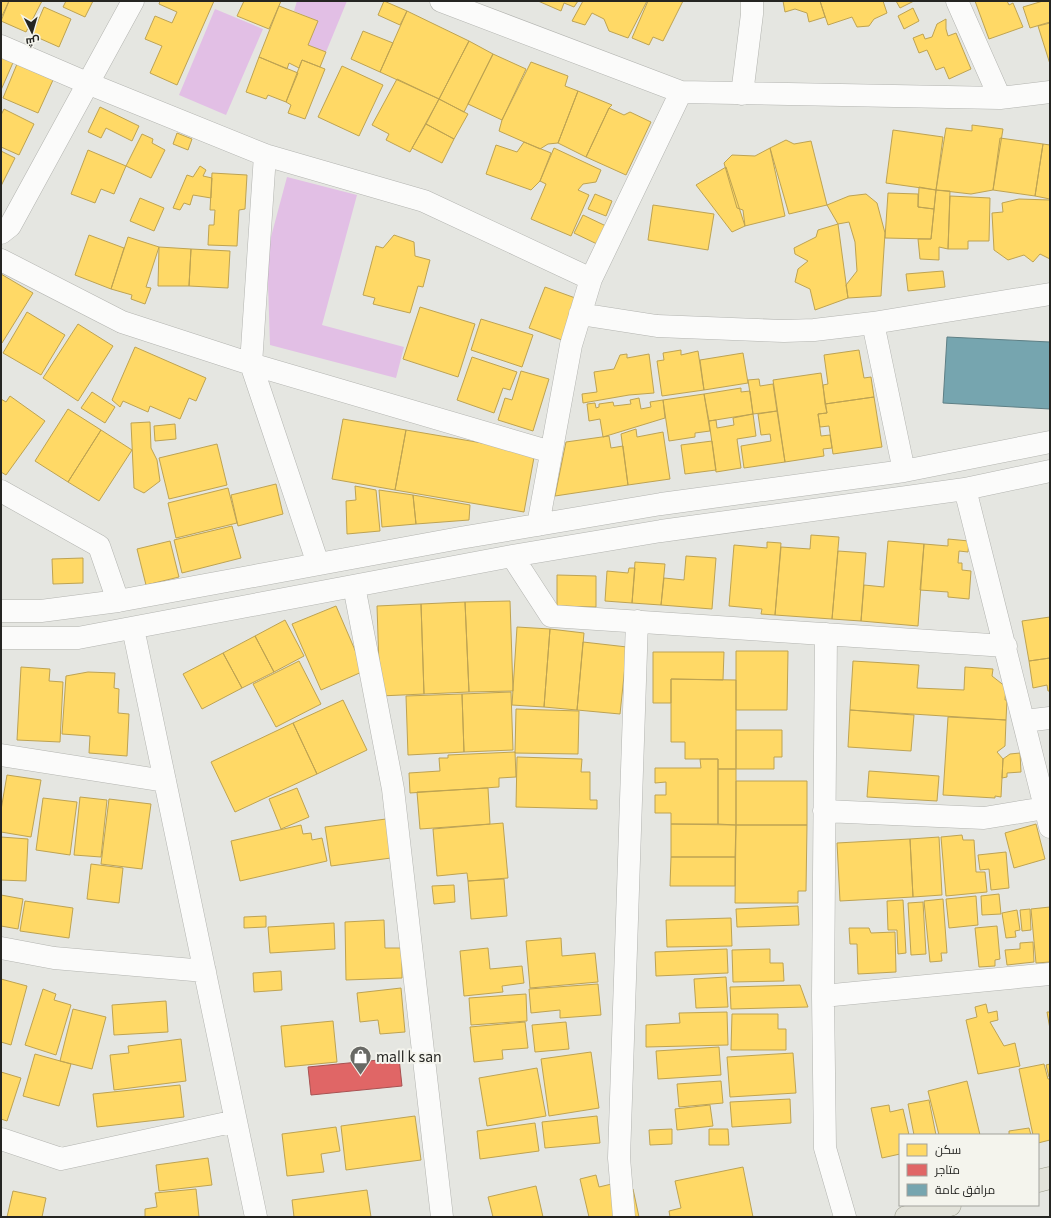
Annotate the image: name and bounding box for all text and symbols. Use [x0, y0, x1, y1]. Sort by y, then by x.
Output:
north arrow [12, 12, 52, 52]
text: ش [25, 34, 41, 50]
shop icon: mall k san [348, 1043, 374, 1076]
place label: mall k san [376, 1047, 442, 1065]
legend [899, 1134, 1039, 1206]
text: سكن [935, 1142, 961, 1157]
text: متاجر [934, 1162, 960, 1177]
text: مرافق عامة [935, 1182, 995, 1197]

